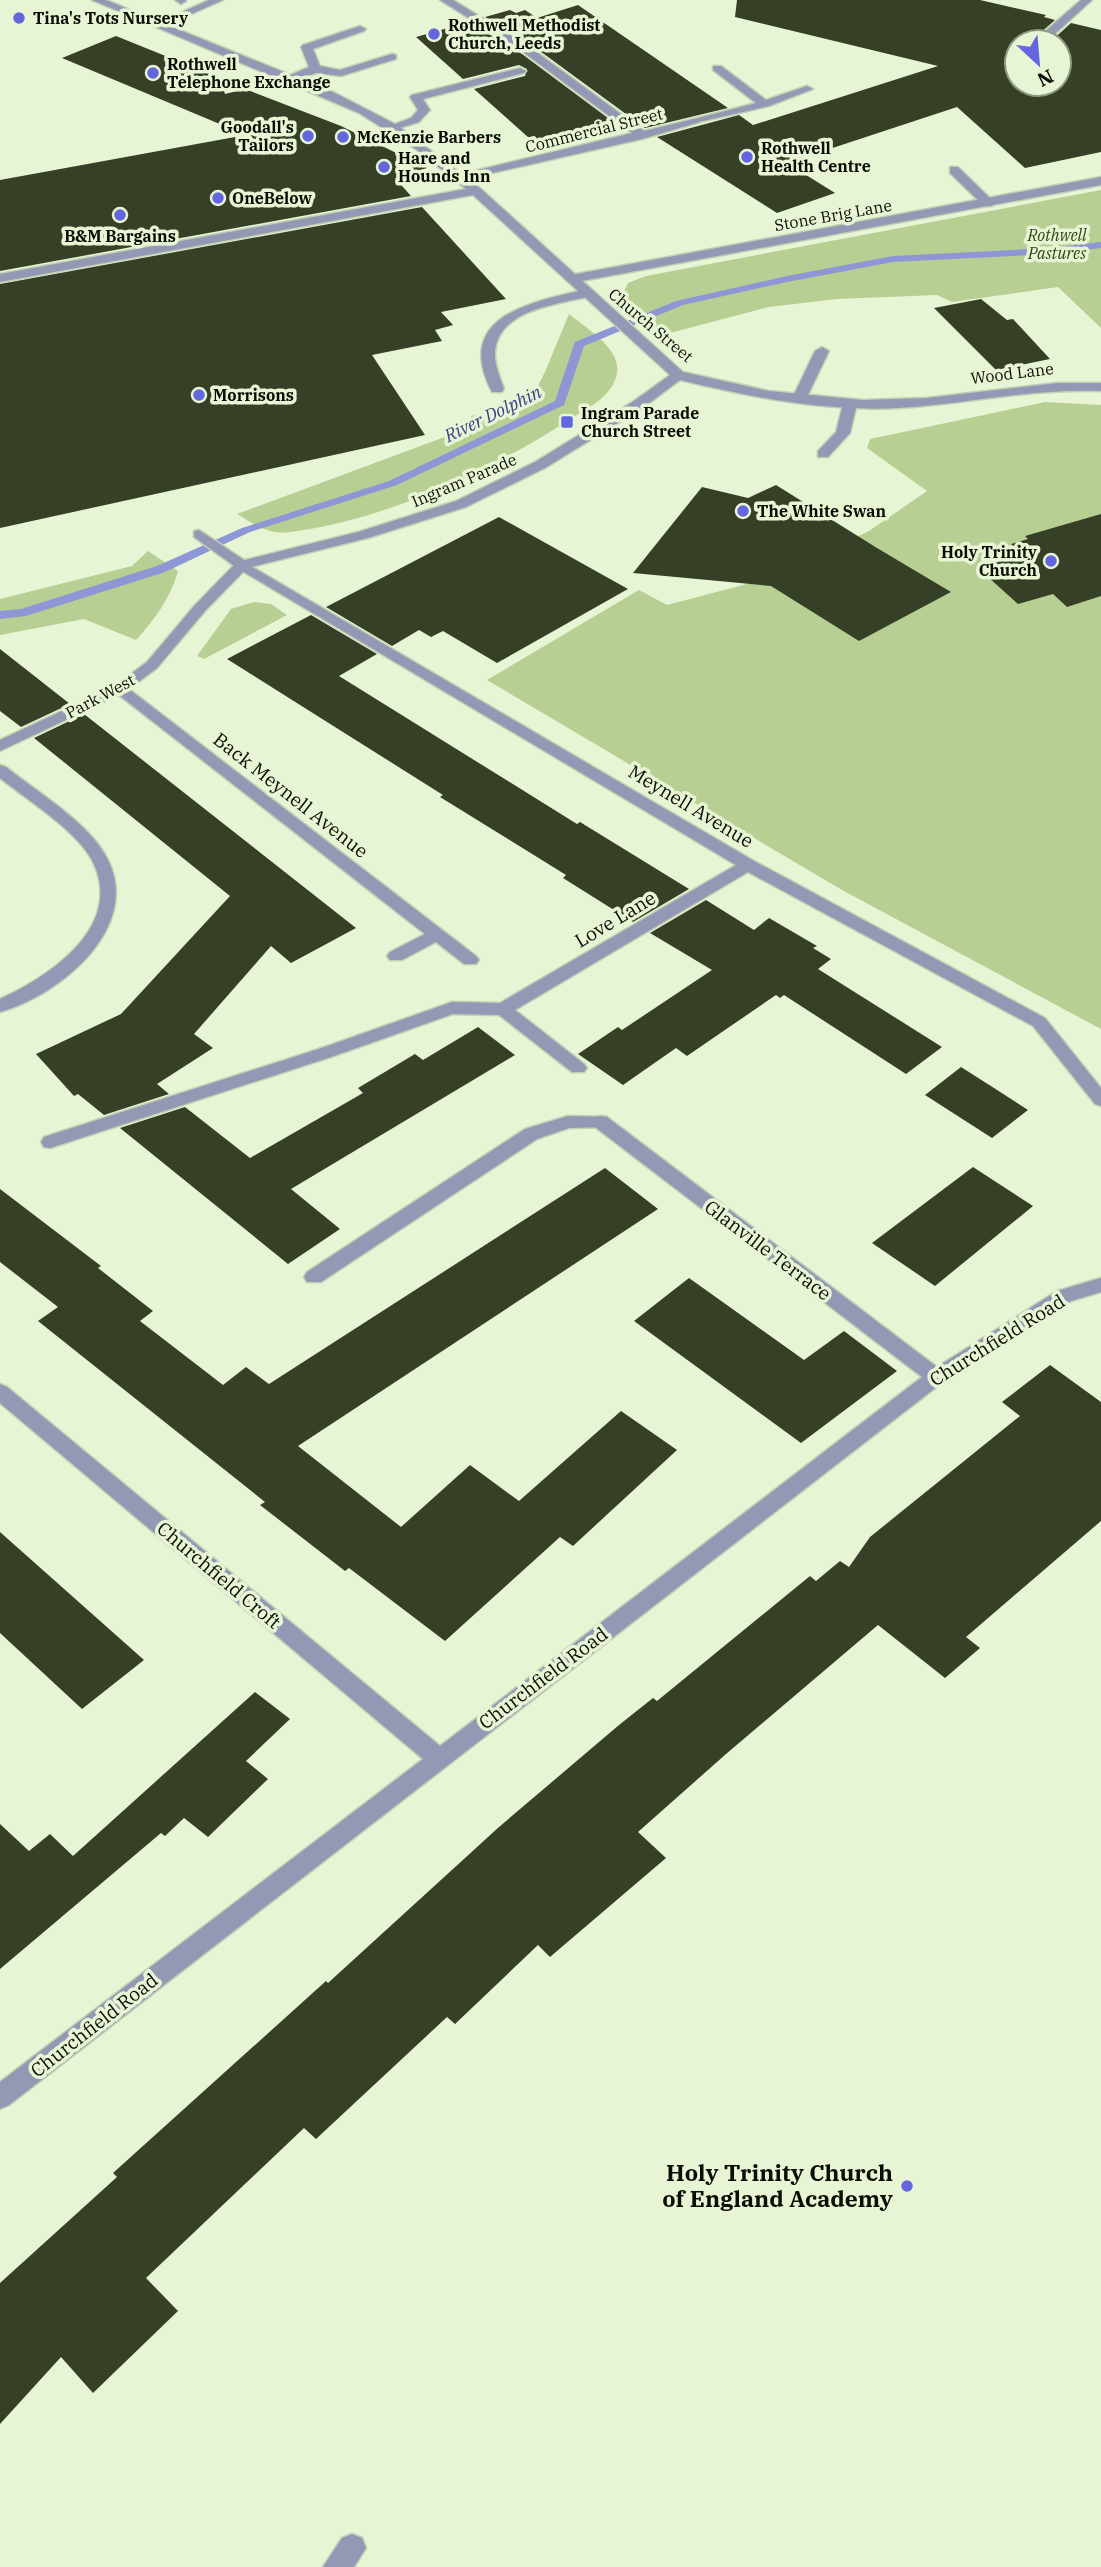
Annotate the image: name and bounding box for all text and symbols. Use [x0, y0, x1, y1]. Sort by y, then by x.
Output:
place label: Tina's Tots Nursery [33, 8, 189, 28]
marker: Tina's Tots Nursery [11, 10, 27, 26]
place label: Rothwell Methodist Church, Leeds [448, 15, 600, 53]
marker: Rothwell Methodist Church, Leeds [426, 26, 442, 42]
north arrow [1003, 28, 1073, 98]
place label: Rothwell Telephone Exchange [167, 54, 331, 92]
text: N [1033, 64, 1057, 92]
marker: Rothwell Telephone Exchange [145, 65, 161, 81]
street label: Commercial Street [523, 103, 665, 157]
place label: Goodall's Tailors [221, 117, 294, 155]
place label: McKenzie Barbers [357, 127, 501, 147]
marker: Goodall's Tailors [300, 128, 316, 144]
marker: McKenzie Barbers [335, 129, 351, 145]
place label: Rothwell Health Centre [761, 138, 871, 176]
place label: Hare and Hounds Inn [398, 148, 491, 186]
marker: Rothwell Health Centre [739, 149, 755, 165]
marker: Hare and Hounds Inn [376, 159, 392, 175]
place label: OneBelow [232, 188, 312, 208]
marker: OneBelow [210, 190, 226, 206]
street label: Stone Brig Lane [773, 195, 893, 235]
marker: B&M Bargains [112, 207, 128, 223]
park label: Rothwell Pastures [1026, 225, 1087, 263]
place label: B&M Bargains [64, 226, 176, 246]
street label: Church Street [605, 284, 698, 366]
street label: Wood Lane [969, 358, 1055, 388]
water label: River Dolphin [439, 380, 546, 447]
place label: Morrisons [213, 385, 294, 405]
marker: Morrisons [191, 387, 207, 403]
place label: Ingram Parade Church Street [581, 403, 699, 441]
marker: Ingram Parade Church Street [559, 414, 575, 430]
street label: Ingram Parade [409, 449, 519, 511]
place label: The White Swan [757, 501, 886, 521]
marker: The White Swan [735, 503, 751, 519]
place label: Holy Trinity Church [941, 542, 1038, 580]
marker: Holy Trinity Church [1043, 553, 1059, 569]
street label: Park West [62, 669, 138, 723]
street label: Back Meynell Avenue [209, 727, 373, 863]
street label: Meynell Avenue [624, 759, 758, 853]
street label: Love Lane [570, 885, 660, 953]
street label: Glanville Terrace [700, 1195, 836, 1305]
street label: Churchfield Road [925, 1289, 1069, 1391]
street label: Churchfield Croft [152, 1516, 286, 1634]
street label: Churchfield Road [474, 1622, 612, 1734]
street label: Churchfield Road [25, 1968, 163, 2082]
place label: Holy Trinity Church of England Academy [662, 2157, 893, 2213]
marker: Holy Trinity Church of England Academy [899, 2178, 915, 2194]

